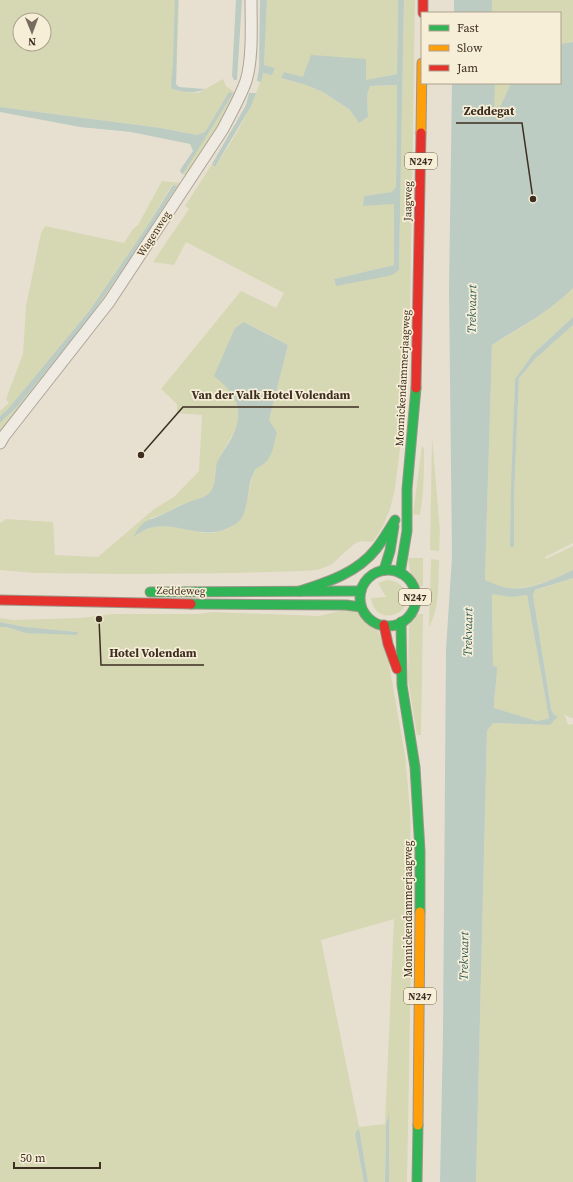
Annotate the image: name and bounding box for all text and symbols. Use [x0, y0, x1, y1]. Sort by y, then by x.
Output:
north arrow [12, 12, 52, 52]
legend [421, 12, 561, 84]
text: Fast [457, 20, 479, 36]
text: N [28, 34, 36, 49]
text: Slow [457, 40, 483, 56]
text: Jam [456, 60, 478, 76]
callout: Zeddegat [456, 99, 522, 123]
text: Zeddegat [464, 103, 515, 119]
road number: N247 [405, 153, 437, 169]
street label: Jaagweg [400, 180, 416, 222]
street label: Wagenweg [133, 208, 175, 260]
water label: Trekvaart [464, 284, 480, 333]
street label: Monnickendammerjaagweg [392, 309, 414, 447]
callout: Van der Valk Hotel Volendam [183, 383, 359, 407]
text: Van der Valk Hotel Volendam [191, 387, 351, 403]
street label: Zeddeweg [156, 583, 206, 599]
road number: N247 [399, 589, 431, 605]
water label: Trekvaart [460, 607, 476, 656]
callout: Hotel Volendam [101, 641, 204, 665]
text: Hotel Volendam [109, 645, 197, 661]
street label: Monnickendammerjaagweg [401, 840, 416, 977]
water label: Trekvaart [456, 931, 472, 980]
road number: N247 [404, 988, 436, 1004]
scale bar [14, 1144, 100, 1170]
text: 50 m [20, 1150, 46, 1166]

